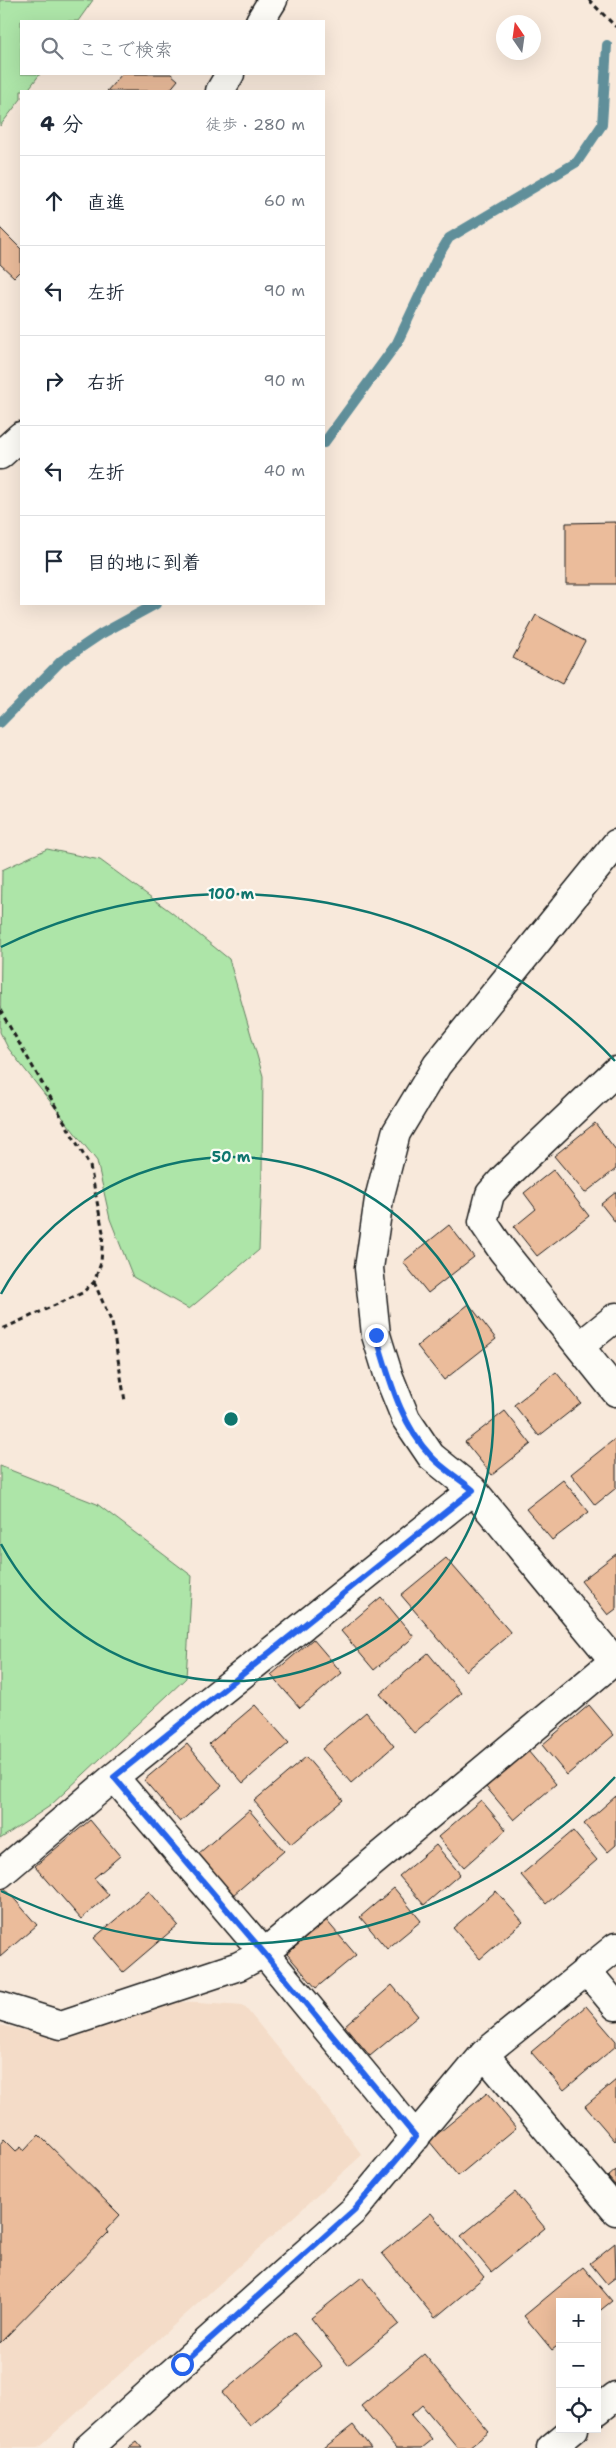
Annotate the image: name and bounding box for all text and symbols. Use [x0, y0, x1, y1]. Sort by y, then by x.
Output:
north arrow [496, 15, 541, 60]
search box [20, 20, 325, 75]
icon: search [38, 34, 66, 62]
text: ここで検索 [78, 37, 173, 62]
text: 4 分 [40, 110, 83, 138]
text: 徒歩 · 280 m [206, 114, 305, 135]
icon: ahead [40, 187, 68, 215]
text: 直進 [87, 190, 125, 215]
text: 60 m [264, 190, 305, 211]
icon: left [40, 277, 68, 305]
text: 左折 [87, 280, 125, 305]
text: 90 m [264, 280, 305, 301]
icon: right [40, 367, 68, 395]
text: 右折 [87, 370, 125, 395]
text: 90 m [264, 370, 305, 391]
icon: left [40, 457, 68, 485]
text: 左折 [87, 460, 125, 485]
text: 40 m [263, 460, 305, 481]
icon: arrive [40, 547, 68, 575]
text: 目的地に到着 [87, 550, 201, 575]
text: 100 m [208, 884, 254, 904]
text: 50 m [212, 1147, 251, 1167]
route end [365, 1324, 388, 1347]
centre of rings [222, 1410, 240, 1428]
map controls [556, 2298, 601, 2433]
button: + [556, 2298, 601, 2343]
button: − [556, 2343, 601, 2388]
route start [171, 2353, 194, 2376]
button: locate [556, 2388, 601, 2433]

